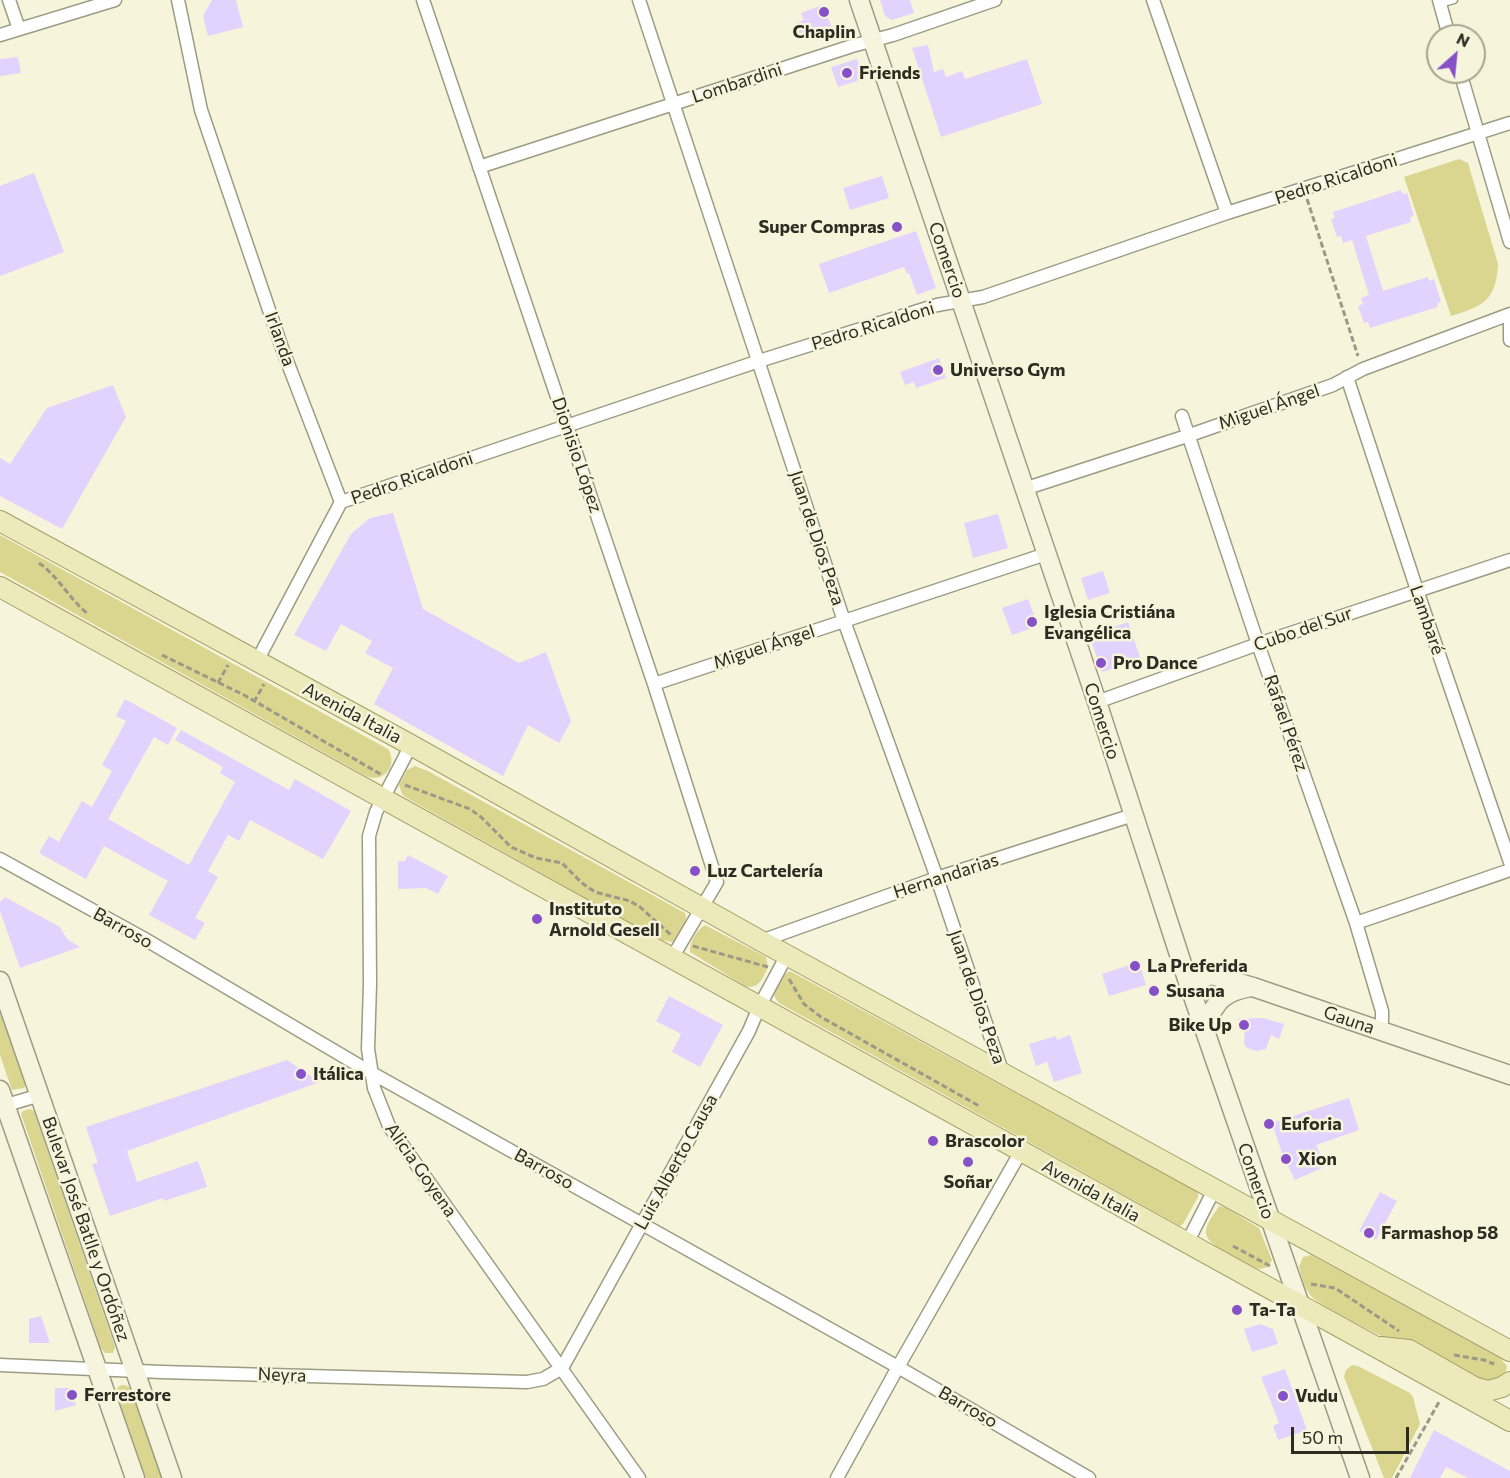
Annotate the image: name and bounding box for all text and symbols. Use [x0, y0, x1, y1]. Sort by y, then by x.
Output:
marker: Chaplin [817, 5, 831, 19]
place label: Chaplin [792, 21, 856, 43]
north arrow [1426, 24, 1486, 84]
text: N [1454, 28, 1473, 50]
street label: Lombardini [689, 58, 785, 108]
place label: Friends [859, 62, 920, 84]
marker: Friends [840, 66, 854, 80]
street label: Pedro Ricaldoni [1272, 149, 1400, 209]
place label: Super Compras [758, 216, 885, 238]
street label: Comercio [924, 219, 970, 301]
marker: Super Compras [890, 220, 904, 234]
street label: Pedro Ricaldoni [809, 297, 937, 355]
street label: Irlanda [260, 309, 300, 369]
place label: Universo Gym [950, 359, 1065, 381]
marker: Universo Gym [931, 363, 945, 377]
street label: Miguel Ángel [1216, 380, 1322, 434]
street label: Dionisio López [547, 394, 607, 516]
street label: Pedro Ricaldoni [348, 447, 476, 509]
street label: Juan de Dios Peza [785, 468, 849, 608]
street label: Lambaré [1405, 583, 1449, 657]
place label: Iglesia Cristiána Evangélica [1044, 601, 1175, 644]
street label: Cubo del Sur [1251, 602, 1355, 656]
marker: Iglesia Cristiána Evangélica [1025, 615, 1039, 629]
street label: Miguel Ángel [710, 620, 818, 674]
place label: Pro Dance [1113, 652, 1197, 674]
marker: Pro Dance [1094, 656, 1108, 670]
street label: Rafael Pérez [1259, 672, 1313, 774]
street label: Avenida Italia [299, 678, 405, 748]
street label: Comercio [1079, 680, 1125, 762]
street label: Hernandarias [891, 849, 1001, 903]
place label: Luz Cartelería [707, 860, 823, 882]
marker: Luz Cartelería [688, 864, 702, 878]
place label: Instituto Arnold Gesell [549, 898, 660, 940]
street label: Barroso [90, 903, 156, 953]
marker: Instituto Arnold Gesell [530, 912, 544, 926]
street label: Juan de Dios Peza [944, 927, 1010, 1067]
place label: La Preferida [1147, 955, 1248, 977]
marker: La Preferida [1128, 959, 1142, 973]
place label: Susana [1166, 980, 1225, 1002]
marker: Susana [1147, 984, 1161, 998]
street label: Gauna [1321, 1001, 1377, 1039]
place label: Bike Up [1169, 1014, 1232, 1036]
marker: Bike Up [1237, 1018, 1251, 1032]
place label: Itálica [313, 1063, 364, 1085]
marker: Itálica [294, 1067, 308, 1081]
street label: Luis Alberto Causa [630, 1090, 722, 1234]
place label: Euforia [1281, 1113, 1342, 1135]
street label: Bulevar José Batlle y Ordóñez [37, 1114, 135, 1344]
marker: Euforia [1262, 1117, 1276, 1131]
street label: Alicia Goyena [381, 1119, 461, 1221]
place label: Brascolor [945, 1130, 1025, 1152]
marker: Brascolor [926, 1134, 940, 1148]
street label: Comercio [1233, 1140, 1279, 1222]
street label: Barroso [511, 1144, 577, 1194]
place label: Xion [1298, 1148, 1337, 1170]
marker: Xion [1279, 1152, 1293, 1166]
marker: Soñar [961, 1155, 975, 1169]
street label: Avenida Italia [1038, 1155, 1144, 1227]
place label: Soñar [944, 1171, 992, 1193]
place label: Farmashop 58 [1381, 1222, 1498, 1244]
marker: Farmashop 58 [1362, 1226, 1376, 1240]
place label: Ta-Ta [1249, 1299, 1296, 1321]
marker: Ta-Ta [1230, 1303, 1244, 1317]
street label: Neyra [257, 1363, 307, 1387]
street label: Barroso [935, 1381, 1001, 1433]
place label: Ferrestore [84, 1384, 171, 1406]
place label: Vudu [1295, 1385, 1338, 1407]
marker: Ferrestore [65, 1388, 79, 1402]
marker: Vudu [1276, 1389, 1290, 1403]
scale bar [1294, 1415, 1412, 1453]
text: 50 m [1302, 1426, 1343, 1448]

